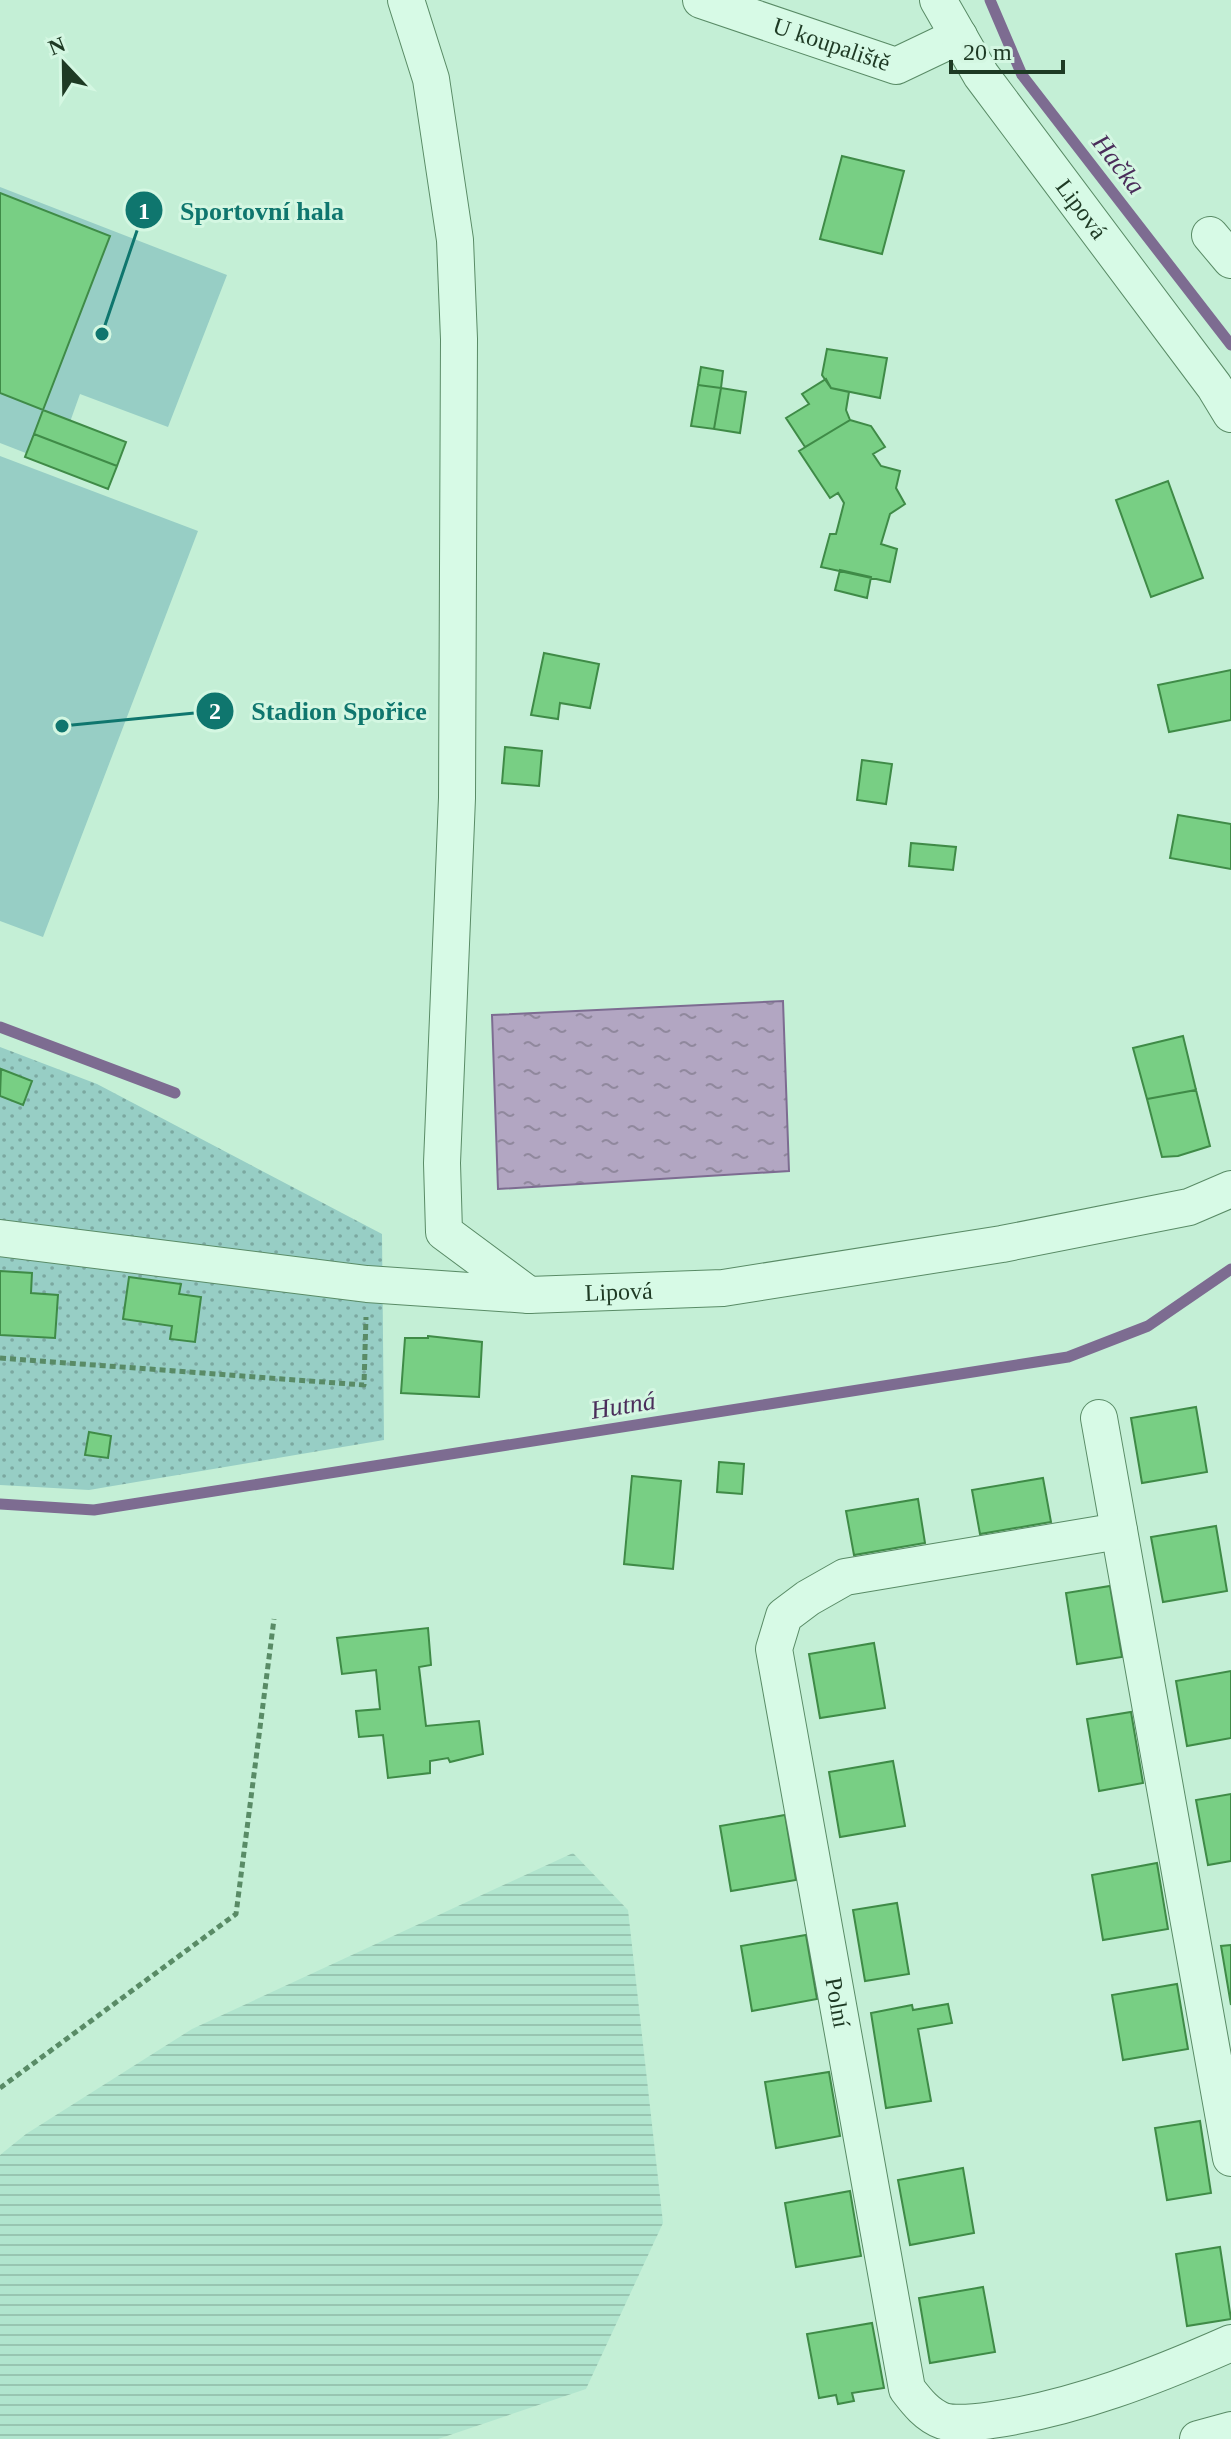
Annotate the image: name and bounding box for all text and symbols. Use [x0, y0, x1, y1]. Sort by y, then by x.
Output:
street label: U koupaliště [770, 12, 894, 76]
north arrow [24, 24, 104, 104]
scale bar [951, 24, 1063, 74]
text: N [45, 31, 69, 60]
text: 20 m [963, 39, 1012, 65]
water label: Hačka [1086, 128, 1151, 200]
street label: Lipová [1051, 174, 1112, 244]
callout: Sportovní hala [124, 185, 360, 235]
text: Sportovní hala [180, 197, 344, 226]
text: 1 [138, 198, 150, 224]
callout: Stadion Spořice [195, 686, 443, 736]
text: Stadion Spořice [251, 697, 427, 726]
text: 2 [209, 698, 221, 724]
street label: Lipová [584, 1278, 653, 1306]
water label: Hutná [588, 1386, 657, 1425]
street label: Polní [820, 1975, 855, 2030]

